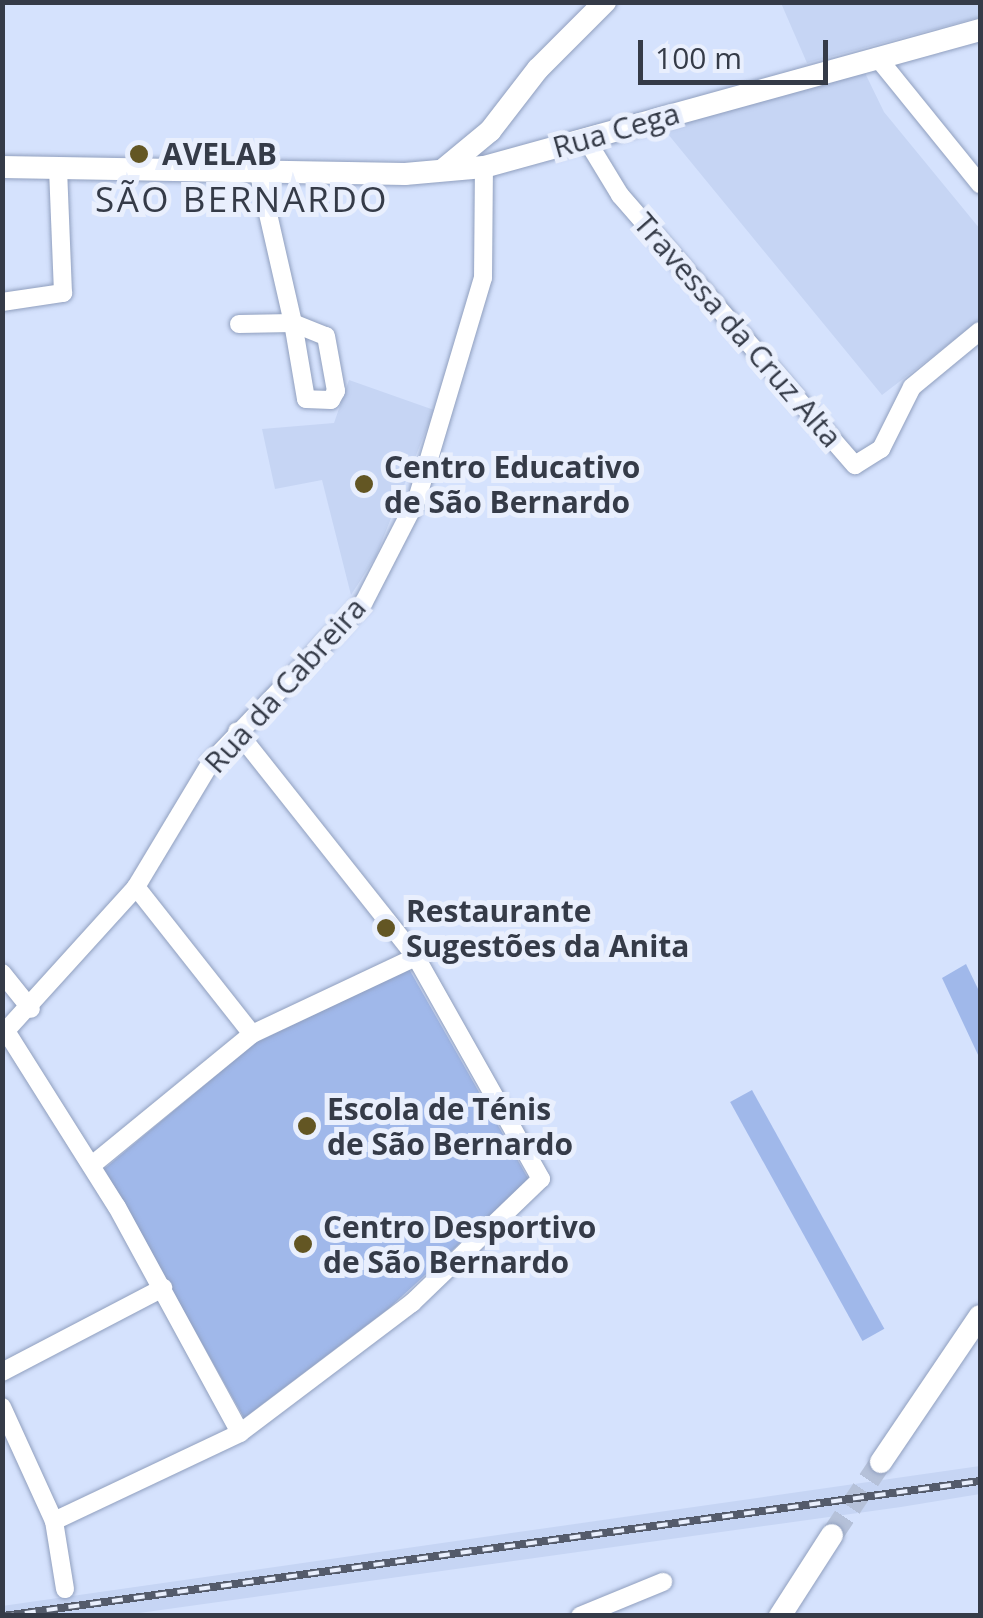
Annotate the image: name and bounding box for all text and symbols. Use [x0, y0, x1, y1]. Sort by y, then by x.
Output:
scale bar [643, 20, 833, 82]
text: 100 m [655, 37, 742, 78]
street label: Rua Cega [549, 95, 683, 165]
place label: AVELAB [162, 136, 277, 172]
marker: AVELAB [126, 141, 152, 167]
district label: SÃO BERNARDO [95, 178, 389, 220]
street label: Travessa da Cruz Alta [627, 206, 849, 454]
place label: Centro Educativo de São Bernardo [384, 449, 640, 520]
marker: Centro Educativo de São Bernardo [353, 473, 375, 495]
street label: Rua da Cabreira [197, 590, 373, 780]
place label: Restaurante Sugestões da Anita [406, 893, 689, 964]
marker: Restaurante Sugestões da Anita [375, 917, 397, 939]
place label: Escola de Ténis de São Bernardo [327, 1091, 573, 1162]
marker: Escola de Ténis de São Bernardo [296, 1115, 318, 1137]
place label: Centro Desportivo de São Bernardo [323, 1209, 596, 1280]
marker: Centro Desportivo de São Bernardo [292, 1233, 314, 1255]

